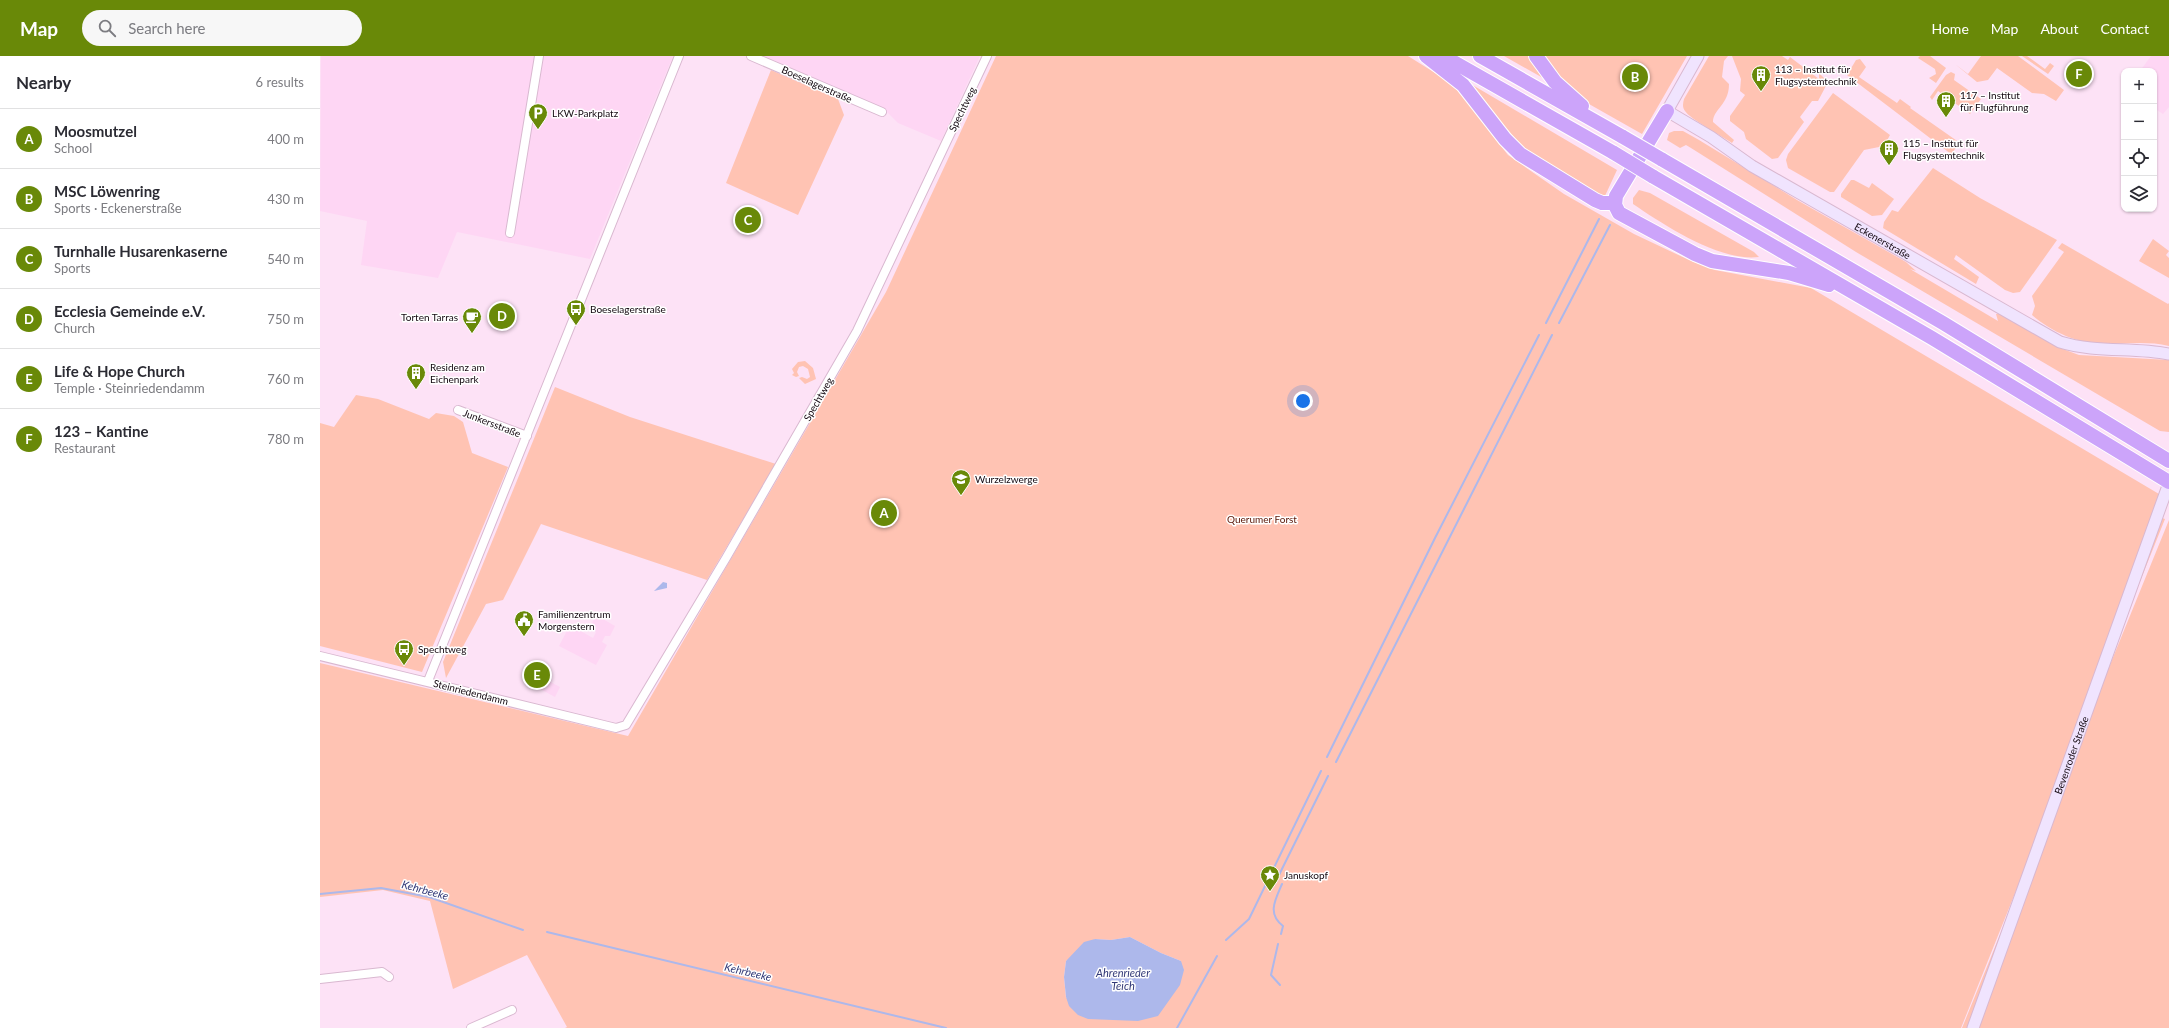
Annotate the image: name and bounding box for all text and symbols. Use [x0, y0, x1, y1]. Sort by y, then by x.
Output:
search box [82, 10, 362, 46]
text: Map [20, 17, 58, 40]
icon: search [96, 17, 118, 39]
text: Search here [128, 19, 206, 37]
text: Home [1931, 20, 1969, 37]
text: Map [1991, 20, 2018, 37]
text: About [2040, 20, 2078, 37]
text: Contact [2100, 20, 2149, 37]
pin: F [2066, 59, 2092, 89]
pin: B [1622, 62, 1648, 92]
street label: Boeselagerstraße [780, 63, 854, 105]
place label: 113 – Institut für Flugsystemtechnik [1775, 63, 1858, 87]
building icon: 113 – Institut für Flugsystemtechnik [1750, 64, 1772, 92]
map controls [2121, 68, 2157, 212]
button: + [2121, 68, 2157, 104]
text: Nearby [16, 72, 71, 93]
text: 6 results [256, 74, 304, 90]
street label: Spechtweg [946, 85, 978, 133]
place label: 117 – Institut für Flugführung [1960, 89, 2028, 113]
building icon: 117 – Institut für Flugführung [1935, 90, 1957, 118]
parking icon: LKW-Parkplatz [527, 102, 549, 130]
button: − [2121, 104, 2157, 140]
place label: LKW-Parkplatz [552, 107, 619, 119]
text: Moosmutzel [54, 122, 137, 140]
text: A [24, 131, 34, 147]
text: 400 m [267, 131, 304, 147]
place label: 115 – Institut für Flugsystemtechnik [1903, 137, 1986, 161]
building icon: 115 – Institut für Flugsystemtechnik [1878, 138, 1900, 166]
text: School [54, 140, 92, 156]
button: locate [2121, 140, 2157, 176]
button: layers [2121, 176, 2157, 212]
text: MSC Löwenring [54, 182, 160, 200]
text: B [25, 191, 33, 207]
text: 430 m [267, 191, 304, 207]
text: Sports · Eckenerstraße [54, 200, 182, 216]
pin: C [735, 205, 761, 235]
street label: Eckenerstraße [1853, 220, 1913, 261]
text: Turnhalle Husarenkaserne [54, 242, 228, 260]
text: C [25, 251, 33, 267]
text: 540 m [267, 251, 304, 267]
text: Sports [54, 260, 91, 276]
bus stop icon: Boeselagerstraße [565, 298, 587, 326]
pin: D [489, 301, 515, 331]
text: Ecclesia Gemeinde e.V. [54, 302, 205, 320]
place label: Boeselagerstraße [590, 303, 666, 315]
cafe icon: Torten Tarras [461, 306, 483, 334]
text: D [24, 311, 34, 327]
text: 750 m [267, 311, 304, 327]
place label: Torten Tarras [401, 311, 458, 323]
text: Church [54, 320, 95, 336]
place label: Residenz am Eichenpark [430, 361, 485, 385]
text: Life & Hope Church [54, 362, 185, 380]
building icon: Residenz am Eichenpark [405, 362, 427, 390]
text: E [25, 371, 33, 387]
text: 760 m [267, 371, 304, 387]
street label: Spechtweg [801, 375, 835, 423]
text: Temple · Steinriedendamm [54, 380, 205, 396]
your location [1293, 391, 1313, 411]
street label: Junkersstraße [461, 407, 523, 439]
text: 123 – Kantine [54, 422, 148, 440]
text: F [25, 431, 33, 447]
text: 780 m [267, 431, 304, 447]
text: Restaurant [54, 440, 116, 456]
school or university icon: Wurzelzwerge [950, 468, 972, 496]
place label: Wurzelzwerge [975, 473, 1038, 485]
pin: A [871, 498, 897, 528]
park label: Querumer Forst [1227, 513, 1297, 525]
place label: Familienzentrum Morgenstern [538, 608, 610, 632]
public building icon: Familienzentrum Morgenstern [513, 609, 535, 637]
bus stop icon: Spechtweg [393, 638, 415, 666]
place label: Spechtweg [418, 643, 466, 655]
pin: E [524, 660, 550, 690]
street label: Steinriedendamm [432, 677, 510, 707]
street label: Bevenroder Straße [2052, 715, 2091, 796]
place icon: Januskopf [1259, 864, 1281, 892]
place label: Januskopf [1284, 869, 1328, 881]
water label: Kehrbeeke [400, 877, 450, 902]
water label: Kehrbeeke [723, 960, 773, 983]
water label: Ahrenrieder Teich [1095, 966, 1150, 992]

